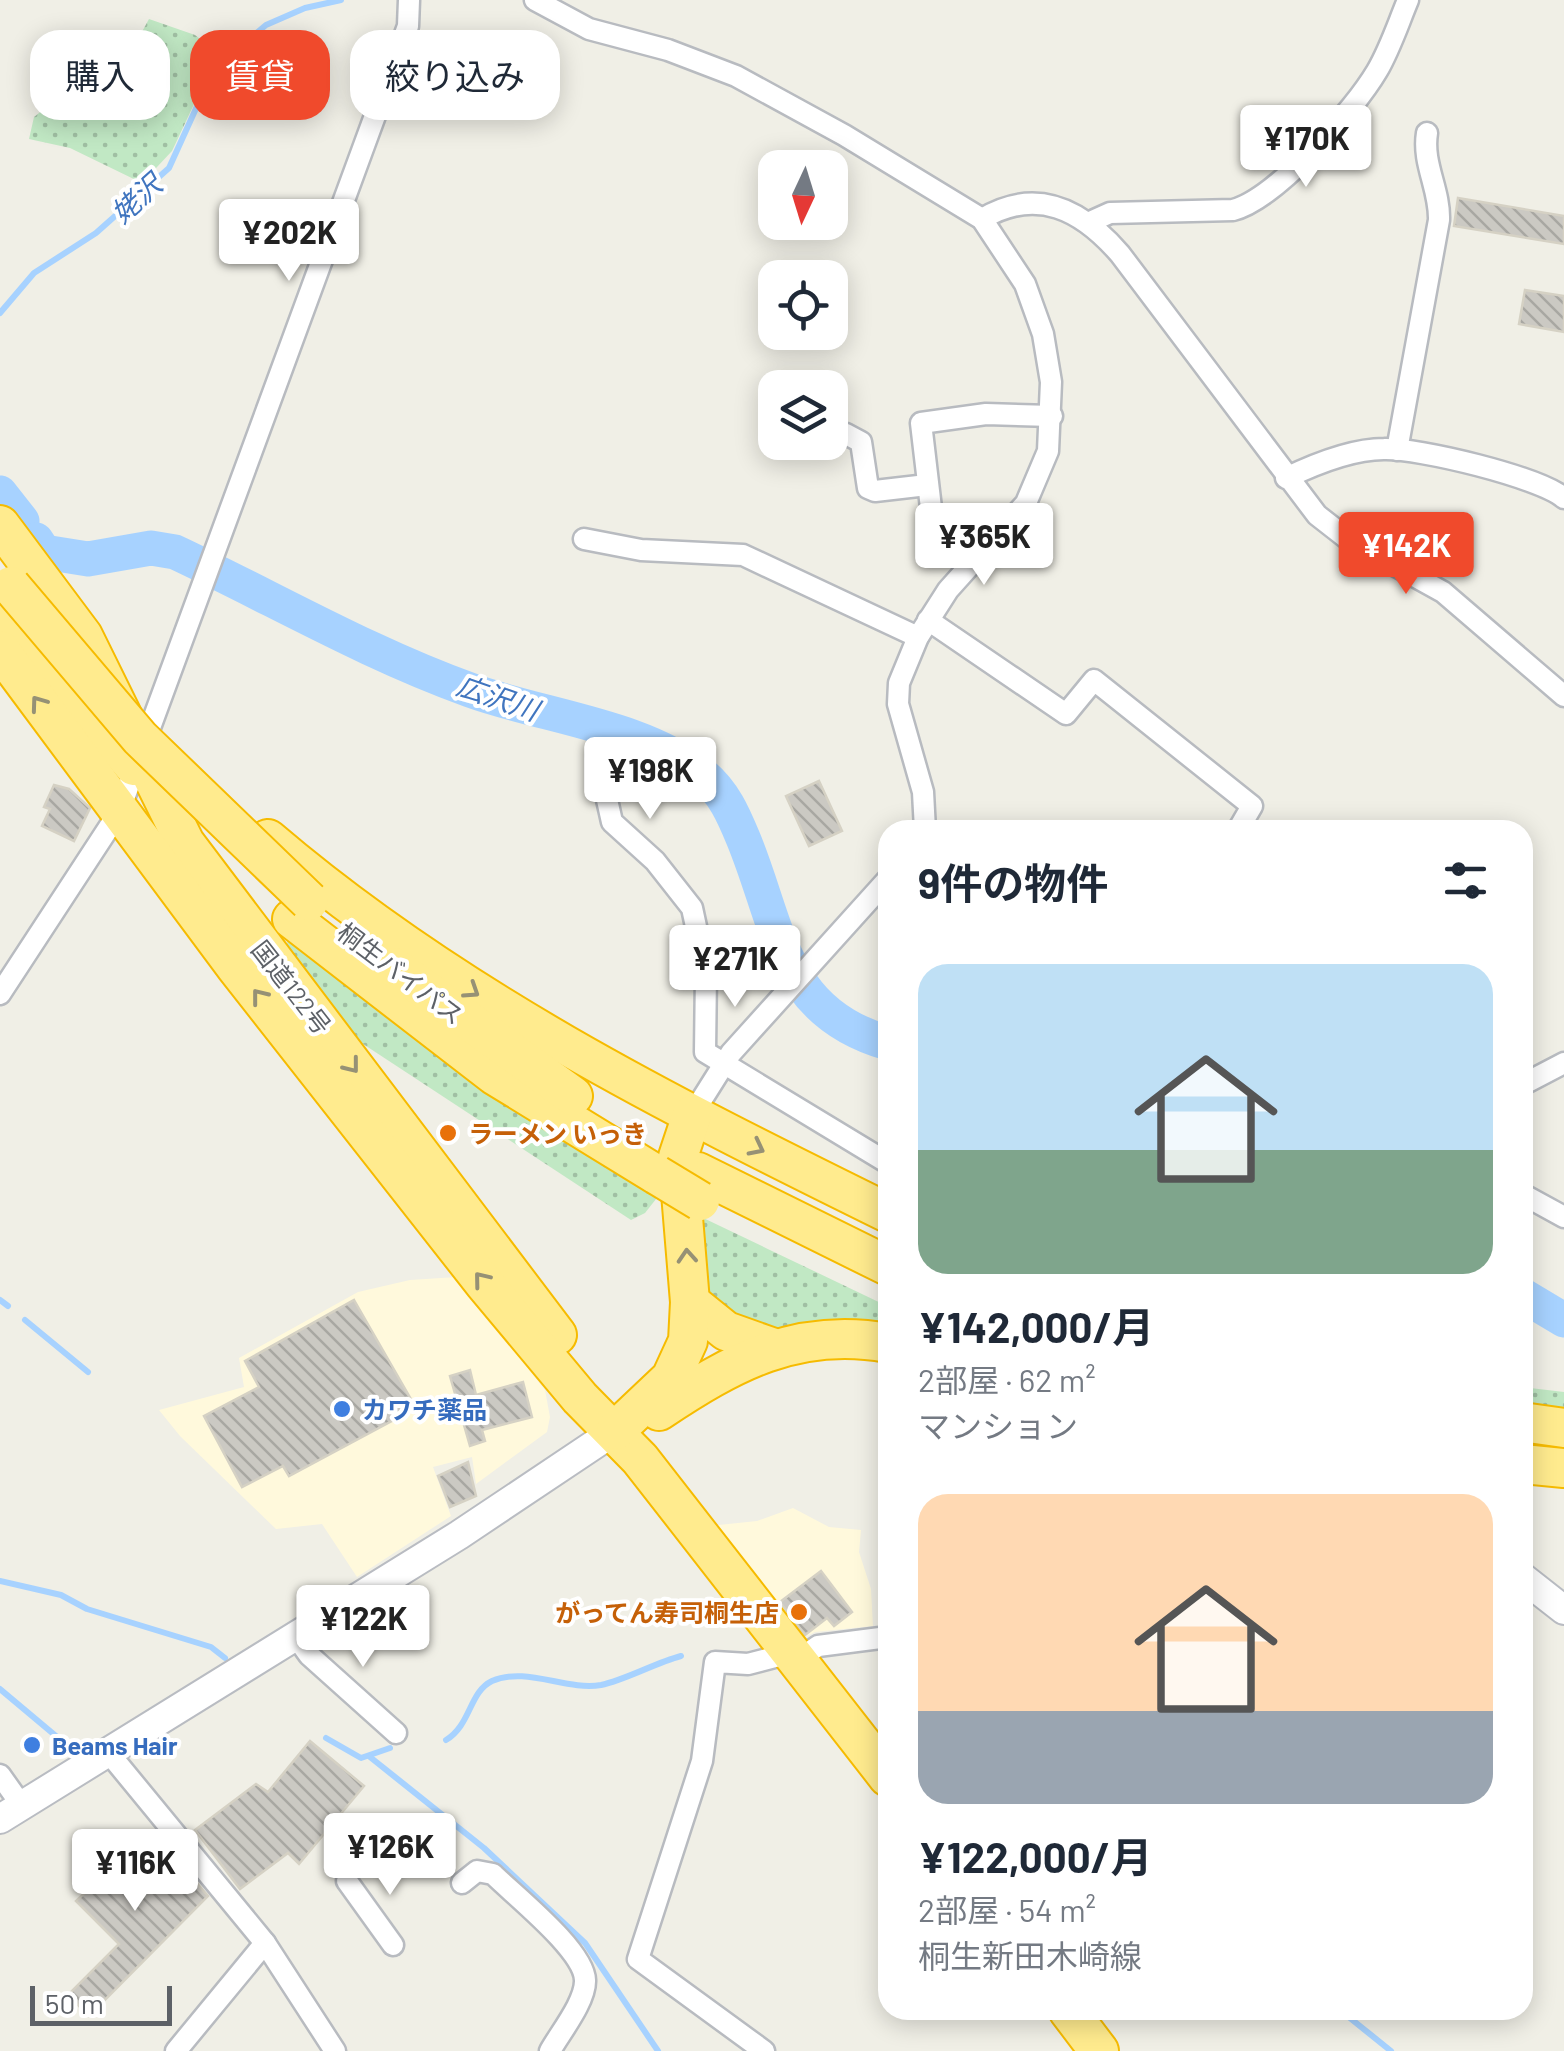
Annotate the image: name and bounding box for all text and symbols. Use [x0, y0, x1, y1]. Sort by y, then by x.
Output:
chip: 購入 [30, 30, 170, 120]
chip: 賃貸 [190, 30, 330, 120]
chip: 絞り込み [350, 30, 560, 120]
pin: ¥170K [1236, 105, 1376, 190]
text: ¥170K [1262, 118, 1350, 156]
north arrow [758, 150, 848, 240]
map controls [758, 150, 848, 460]
water label: 姥沢 [104, 164, 171, 229]
pin: ¥202K [219, 199, 359, 284]
text: ¥202K [241, 212, 337, 250]
button: locate [758, 260, 848, 350]
button: layers [758, 370, 848, 460]
pin: ¥365K [914, 503, 1054, 588]
pin: ¥142K [1336, 512, 1476, 597]
text: ¥365K [937, 516, 1031, 554]
text: ¥142K [1361, 525, 1451, 563]
water label: 広沢川 [453, 667, 546, 728]
one-way arrow [32, 696, 50, 714]
pin: ¥198K [580, 737, 720, 822]
text: ¥198K [606, 750, 694, 788]
icon: filters [1438, 853, 1493, 908]
text: 9件の物件 [918, 857, 1108, 907]
street label: 桐生バイパス [332, 916, 470, 1030]
pin: ¥271K [665, 925, 805, 1010]
street label: 国道122号 [246, 934, 338, 1040]
text: ¥271K [691, 938, 779, 976]
one-way arrow [462, 979, 480, 998]
one-way arrow [254, 989, 271, 1007]
icon: home [1116, 1029, 1296, 1209]
one-way arrow [341, 1055, 358, 1073]
place label: ラーメン いっき [468, 1118, 647, 1148]
marker: ラーメン いっき [437, 1122, 459, 1144]
one-way arrow [746, 1135, 764, 1155]
one-way arrow [676, 1247, 698, 1263]
one-way arrow [475, 1273, 493, 1291]
text: ¥142,000/月 [918, 1301, 1154, 1351]
text: 2部屋 · 62 m² [918, 1360, 1096, 1398]
place label: カワチ薬品 [362, 1394, 487, 1424]
marker: カワチ薬品 [331, 1398, 353, 1420]
text: マンション [918, 1406, 1078, 1444]
icon: home [1116, 1559, 1296, 1739]
pin: ¥122K [293, 1585, 433, 1670]
place label: がってん寿司桐生店 [555, 1597, 779, 1627]
text: ¥122K [318, 1598, 408, 1636]
marker: がってん寿司桐生店 [788, 1601, 810, 1623]
place label: Beams Hair [52, 1730, 178, 1760]
marker: Beams Hair [21, 1734, 43, 1756]
pin: ¥126K [320, 1813, 460, 1898]
text: ¥126K [346, 1826, 434, 1864]
pin: ¥116K [65, 1829, 205, 1914]
text: ¥122,000/月 [918, 1831, 1152, 1881]
text: ¥116K [94, 1842, 176, 1880]
text: 2部屋 · 54 m² [918, 1890, 1096, 1928]
text: 桐生新田木崎線 [918, 1936, 1142, 1974]
scale bar [30, 1981, 172, 2026]
text: 50 m [45, 1986, 104, 2020]

